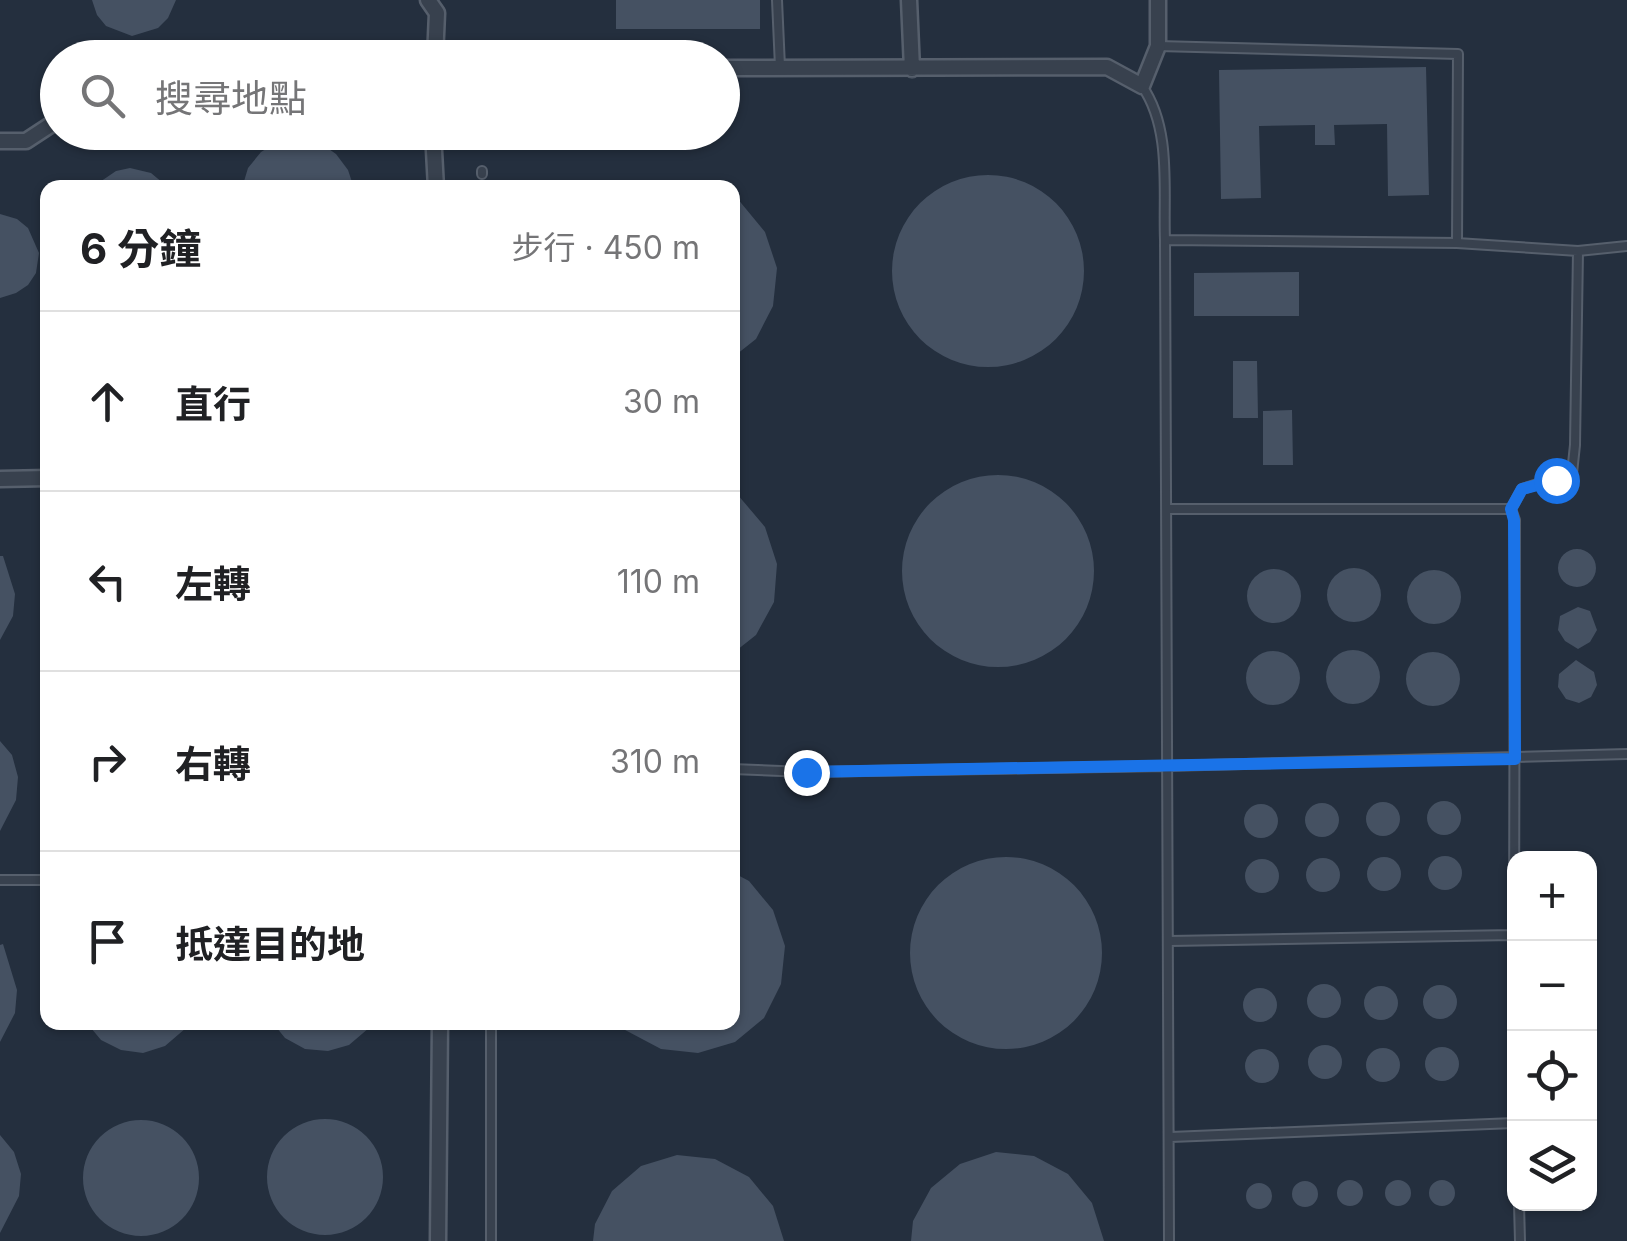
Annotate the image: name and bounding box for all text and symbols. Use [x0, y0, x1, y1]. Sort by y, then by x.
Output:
search box [40, 40, 740, 150]
icon: search [75, 68, 130, 123]
text: 搜尋地點 [155, 75, 307, 121]
text: 6 分鐘 [80, 223, 201, 274]
text: 步行 · 450 m [511, 228, 700, 267]
icon: ahead [80, 374, 135, 429]
text: 直行 [175, 381, 251, 427]
text: 30 m [623, 382, 700, 421]
route start [1534, 458, 1580, 504]
icon: left [80, 554, 135, 609]
text: 左轉 [175, 561, 251, 607]
text: 110 m [617, 562, 700, 601]
icon: right [80, 734, 135, 789]
text: 右轉 [175, 741, 251, 787]
text: 310 m [610, 742, 700, 781]
route end [784, 750, 830, 796]
map controls [1507, 851, 1597, 1211]
button: + [1507, 851, 1597, 941]
icon: arrive [80, 914, 135, 969]
text: 抵達目的地 [175, 921, 365, 967]
button: − [1507, 941, 1597, 1031]
button: locate [1507, 1031, 1597, 1121]
button: layers [1507, 1121, 1597, 1211]

